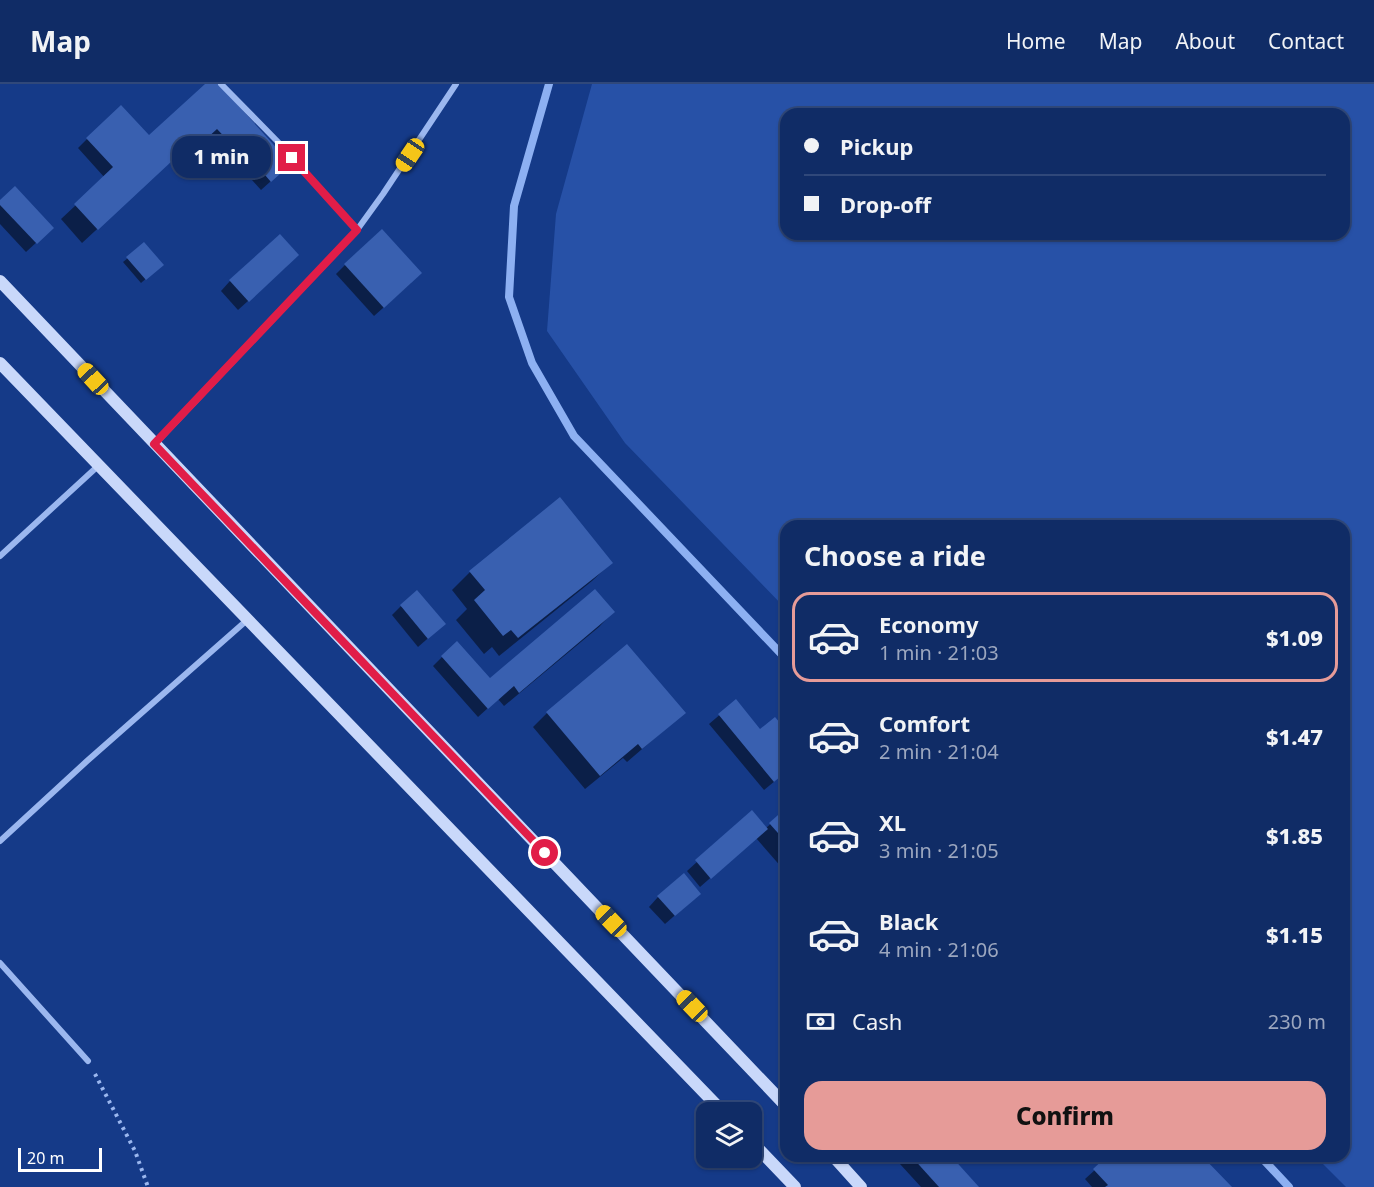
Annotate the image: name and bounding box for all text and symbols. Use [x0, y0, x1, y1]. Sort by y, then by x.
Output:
text: Map [30, 22, 91, 60]
text: Home [1006, 27, 1066, 55]
text: Map [1099, 27, 1142, 55]
text: About [1175, 27, 1235, 55]
text: Contact [1268, 27, 1344, 55]
text: Pickup [840, 131, 913, 161]
car [392, 135, 428, 175]
callout: 1 min [172, 137, 271, 179]
text: 1 min [194, 143, 249, 170]
route end [278, 144, 305, 171]
text: Drop-off [840, 189, 931, 219]
car [74, 360, 112, 398]
text: Choose a ride [804, 537, 986, 574]
text: Economy [879, 609, 978, 639]
icon: car [807, 610, 861, 664]
text: $1.09 [1266, 622, 1323, 652]
text: 1 min · 21:03 [879, 639, 999, 666]
text: Comfort [879, 708, 970, 738]
icon: car [807, 709, 861, 763]
text: $1.47 [1266, 721, 1323, 751]
text: 2 min · 21:04 [879, 738, 999, 765]
text: XL [879, 807, 906, 837]
icon: car [807, 808, 861, 862]
text: $1.85 [1266, 820, 1323, 850]
text: 3 min · 21:05 [879, 837, 999, 864]
route start [531, 839, 558, 866]
car [592, 902, 630, 940]
text: Black [879, 906, 938, 936]
icon: car [807, 907, 861, 961]
text: $1.15 [1266, 919, 1323, 949]
text: 4 min · 21:06 [879, 936, 999, 963]
car [673, 987, 711, 1025]
icon: cash [804, 1005, 837, 1038]
text: Cash [852, 1006, 902, 1036]
text: 230 m [1268, 1008, 1326, 1035]
button: Confirm [804, 1081, 1326, 1150]
map controls [696, 1102, 762, 1168]
button: layers [696, 1102, 762, 1168]
scale bar [18, 1145, 102, 1172]
text: 20 m [27, 1147, 64, 1169]

